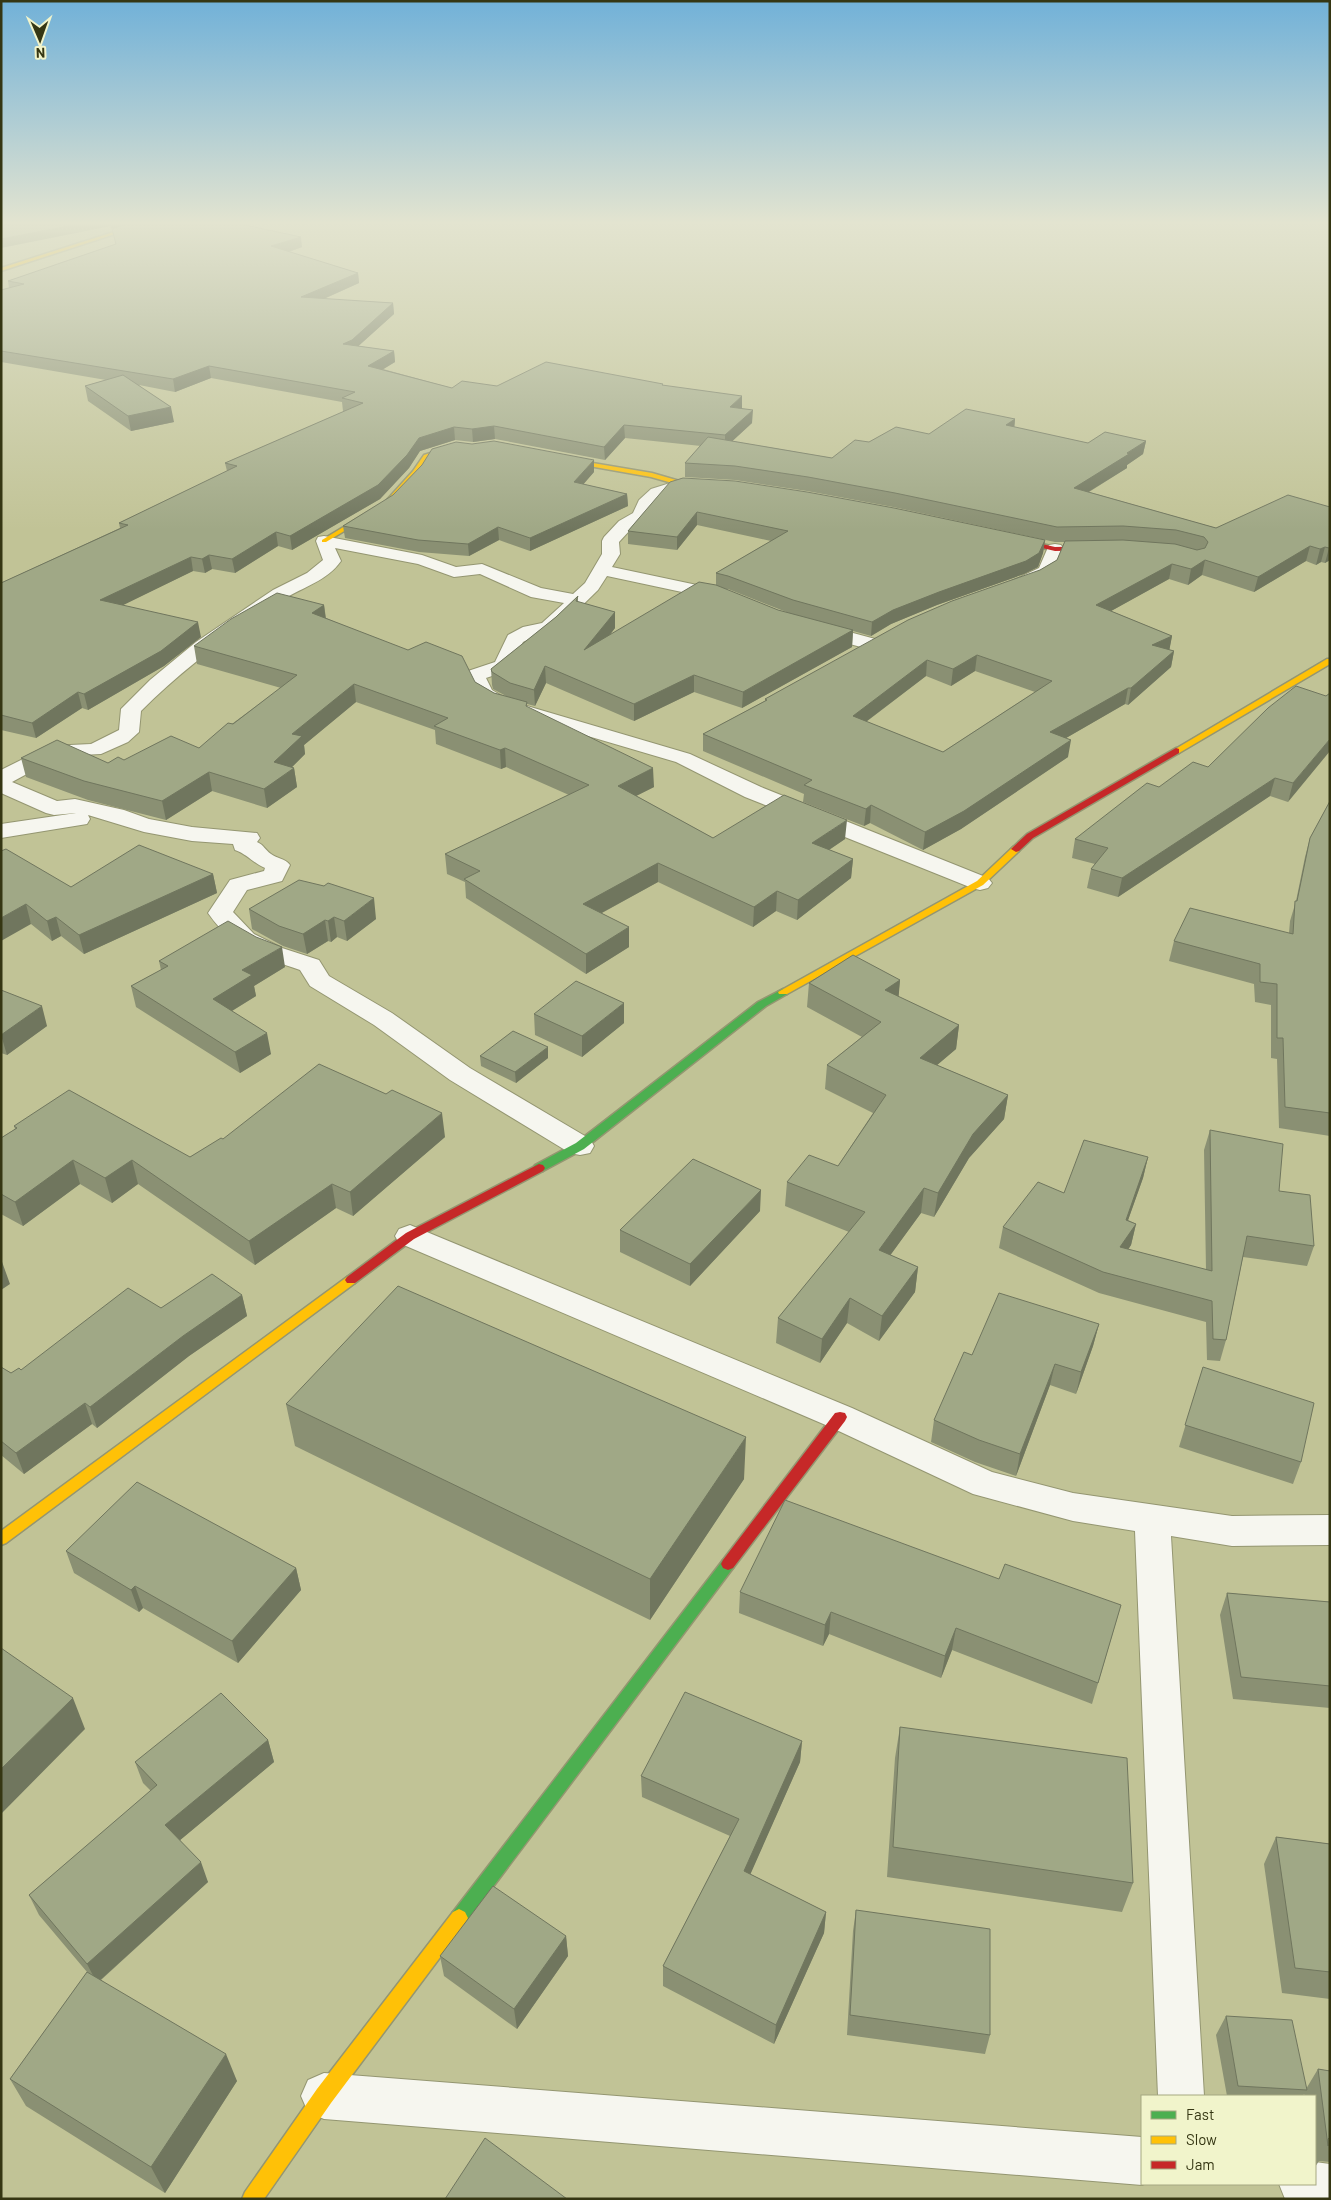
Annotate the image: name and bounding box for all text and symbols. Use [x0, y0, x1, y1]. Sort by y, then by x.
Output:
north arrow [15, 15, 65, 65]
text: N [36, 45, 45, 62]
legend [1141, 2095, 1316, 2185]
text: Fast [1186, 2105, 1214, 2123]
text: Slow [1186, 2130, 1217, 2148]
text: Jam [1186, 2155, 1215, 2173]

